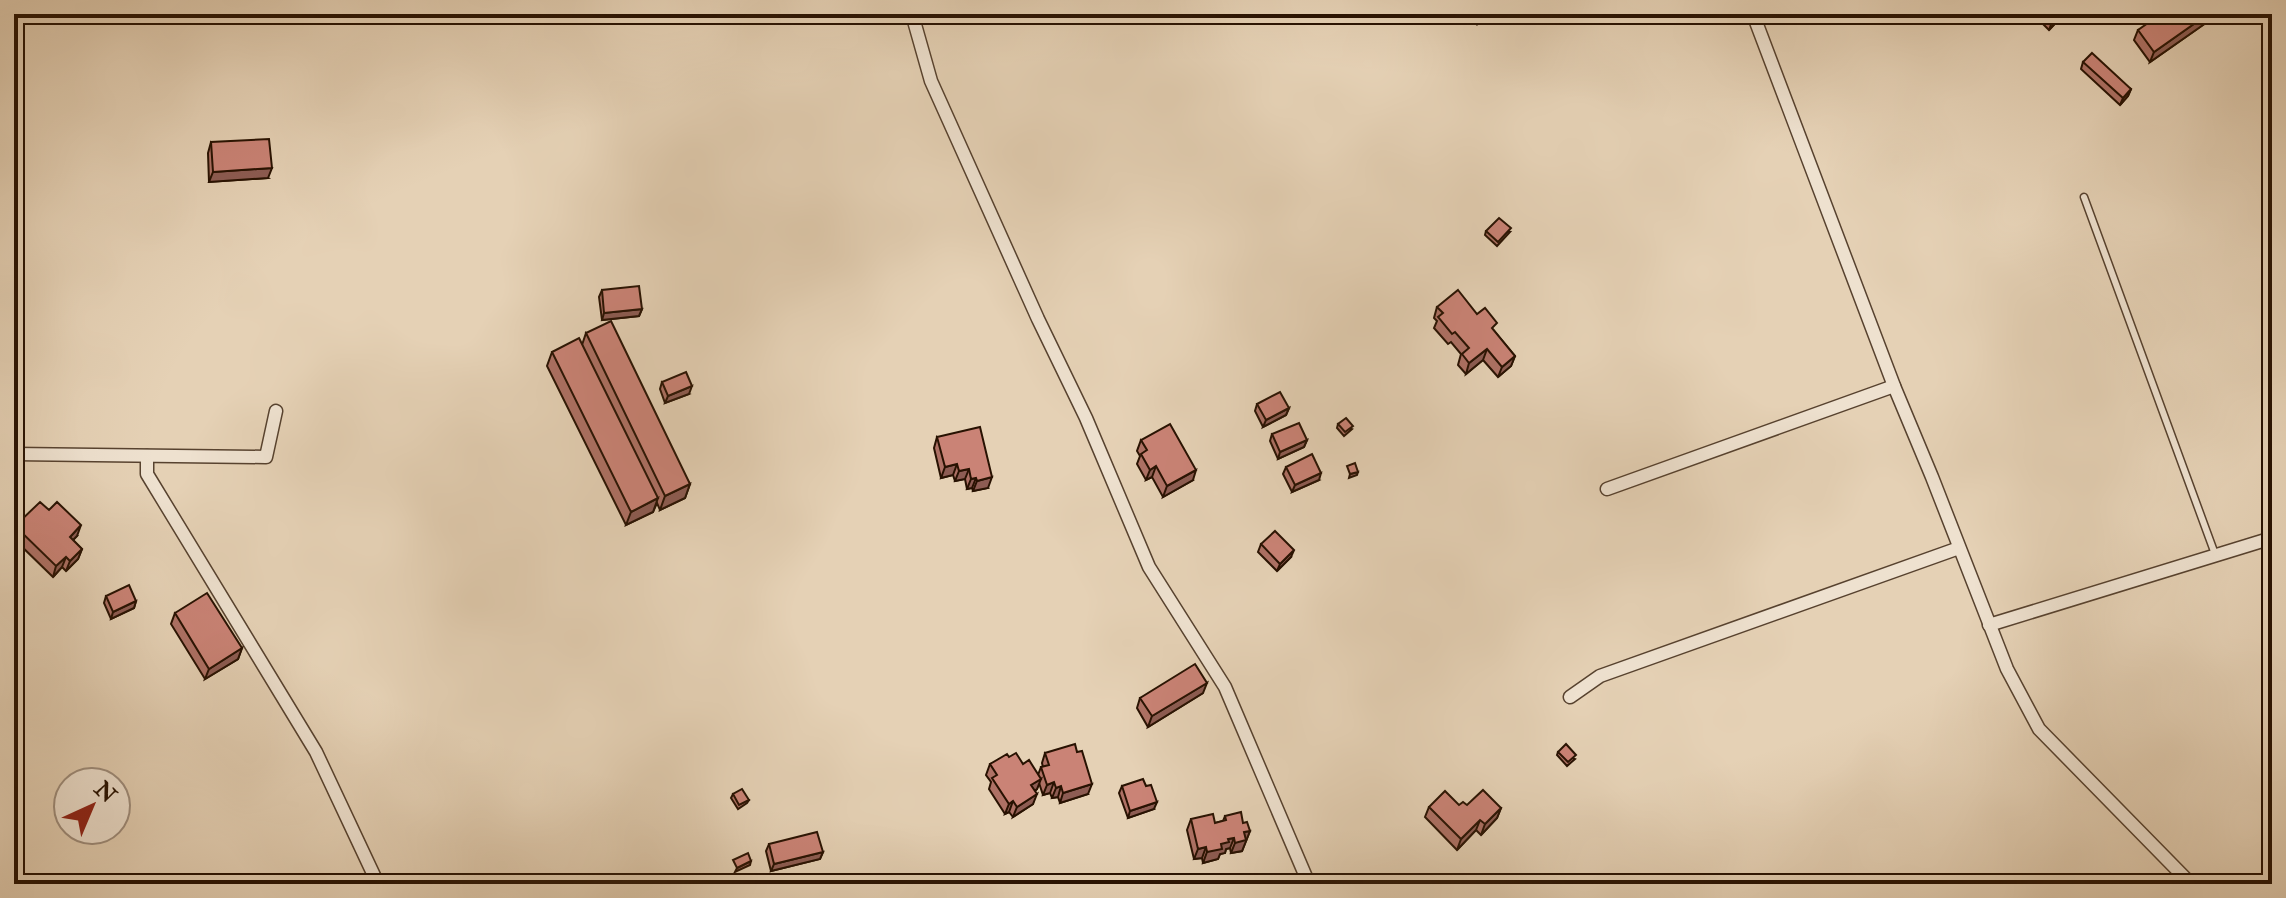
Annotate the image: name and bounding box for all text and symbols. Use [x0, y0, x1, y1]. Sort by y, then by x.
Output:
north arrow [52, 766, 132, 846]
text: N [88, 775, 122, 809]

